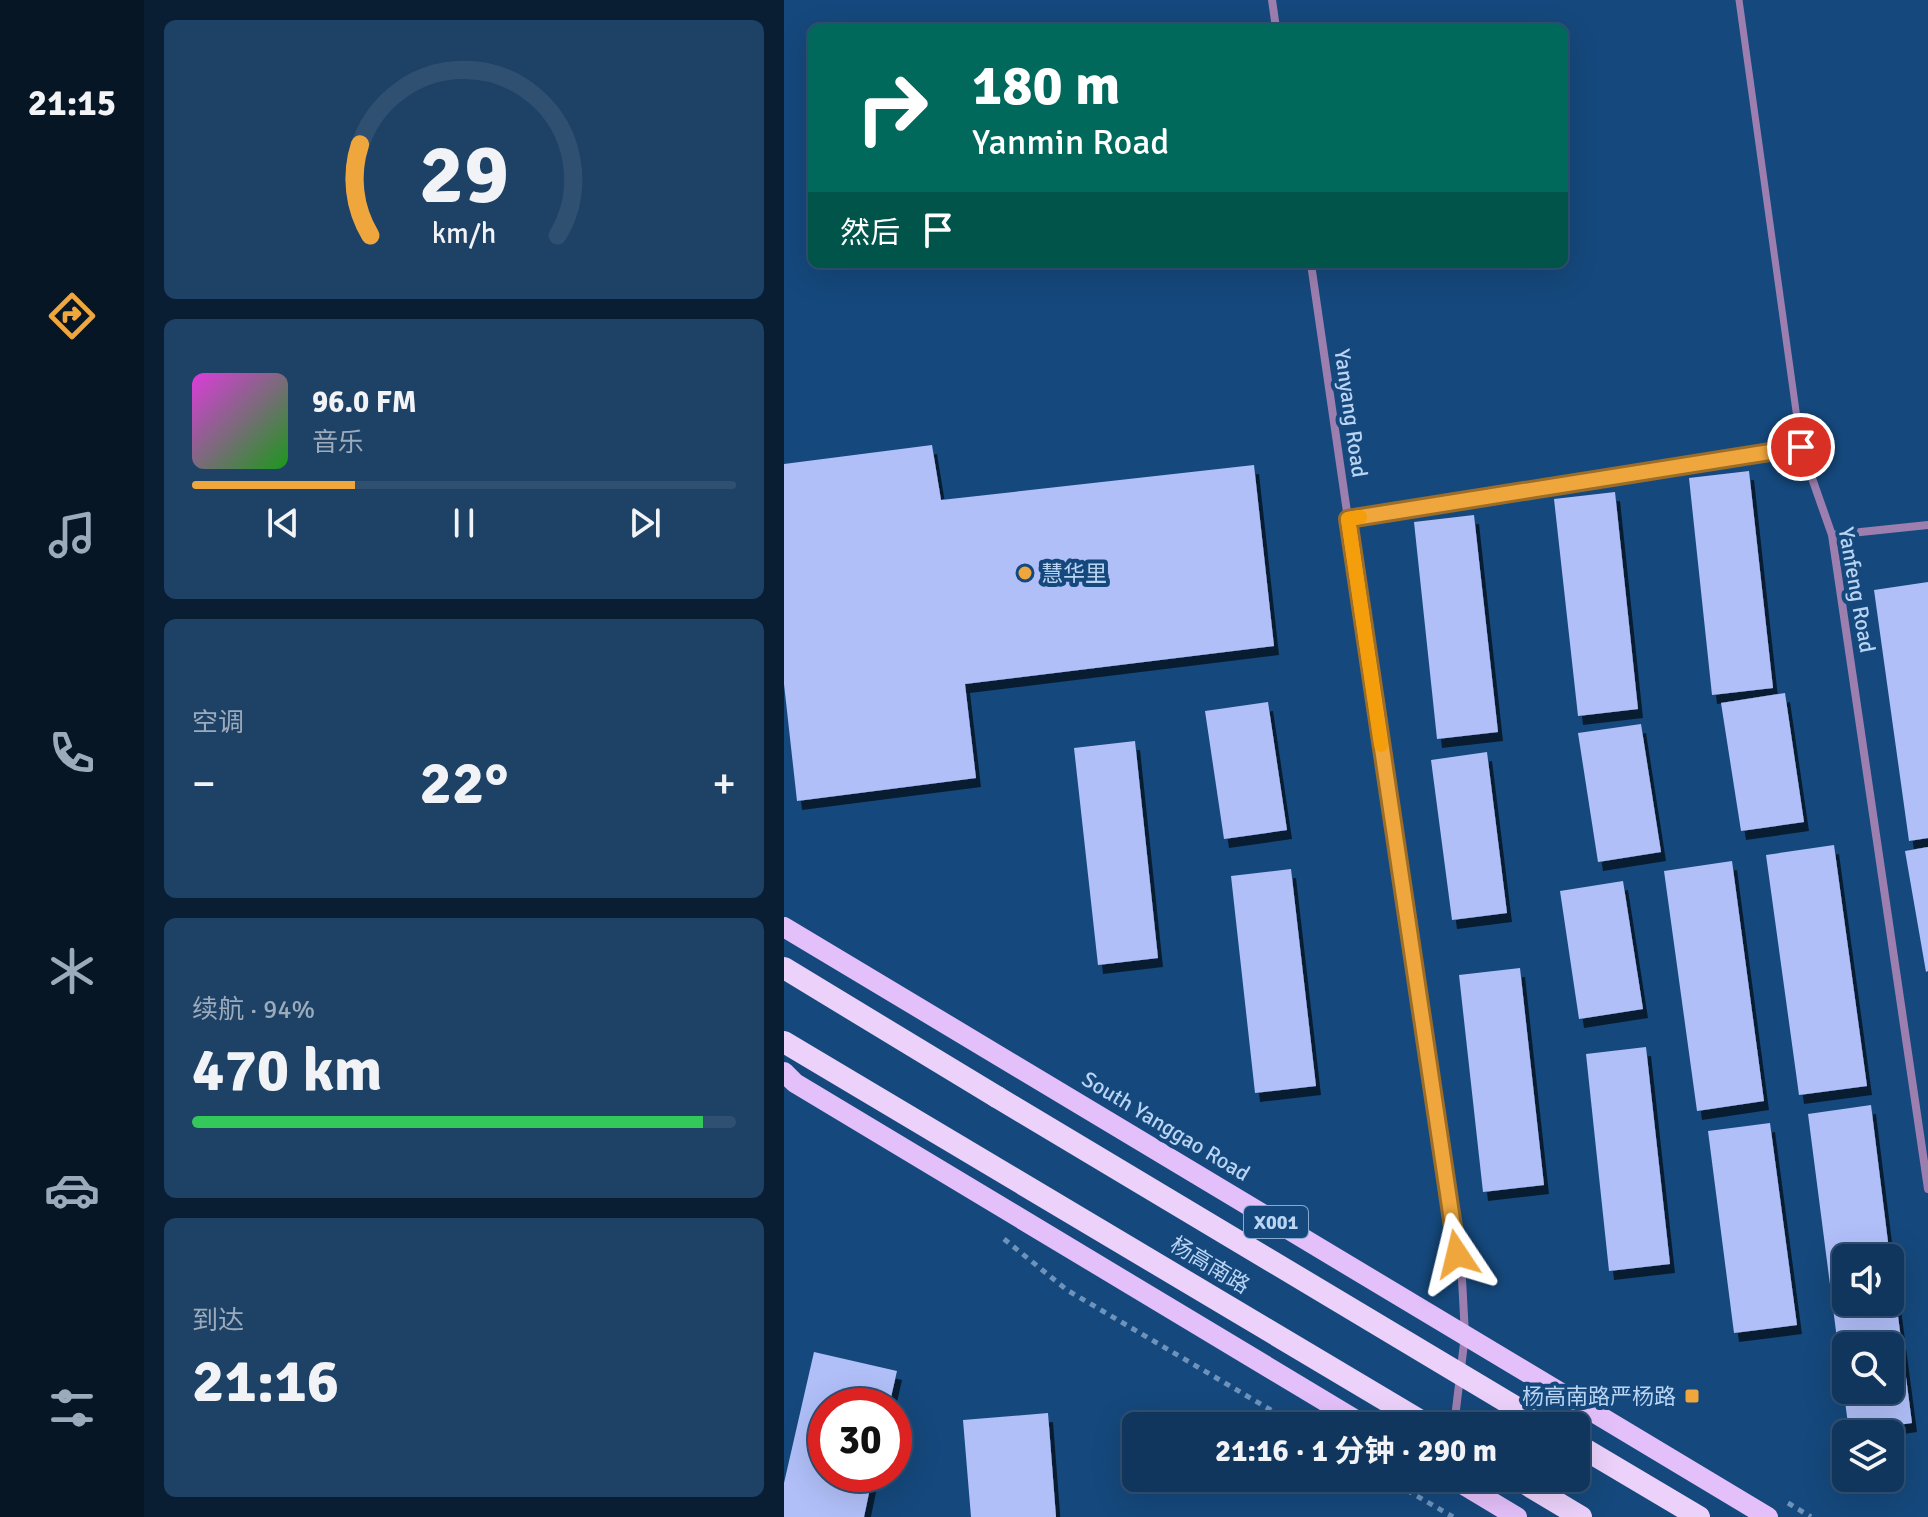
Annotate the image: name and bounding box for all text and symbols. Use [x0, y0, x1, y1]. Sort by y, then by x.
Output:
text: 180 m [972, 51, 1120, 120]
icon: right [840, 56, 944, 160]
text: 21:15 [28, 81, 116, 126]
text: Yanmin Road [972, 120, 1169, 165]
text: 29 [419, 123, 509, 225]
icon: arrive [916, 208, 960, 252]
text: 然后 [840, 215, 900, 252]
text: km/h [432, 216, 496, 251]
icon: directions [44, 288, 100, 344]
street label: Yanyang Road [1329, 347, 1373, 479]
text: 96.0 FM [312, 384, 417, 421]
pin [1767, 413, 1835, 481]
icon: arrive [1779, 425, 1823, 469]
text: 音乐 [312, 427, 364, 459]
icon: previous [261, 501, 305, 545]
icon: pause [442, 501, 486, 545]
icon: next [623, 501, 667, 545]
icon: music [44, 507, 100, 563]
street label: Yanfeng Road [1833, 525, 1881, 655]
place label: 慧华里 [1041, 560, 1107, 587]
marker: 慧华里 [1016, 564, 1034, 582]
text: 空调 [192, 707, 244, 739]
icon: phone [44, 725, 100, 781]
text: 22° [420, 747, 508, 821]
text: − [192, 757, 216, 811]
text: + [712, 757, 736, 811]
icon: climate [44, 943, 100, 999]
text: 续航 · 94% [192, 994, 315, 1026]
text: 470 km [192, 1034, 382, 1108]
street label: South Yanggao Road [1077, 1065, 1255, 1187]
icon: car [44, 1162, 100, 1218]
road number: X001 [1244, 1206, 1308, 1238]
position arrow [1415, 1212, 1499, 1296]
street label: 杨高南路 [1165, 1231, 1255, 1299]
map controls [1832, 1244, 1904, 1492]
button: sound [1832, 1244, 1904, 1316]
text: 到达 [192, 1305, 244, 1337]
button: search [1832, 1332, 1904, 1404]
text: 21:16 [192, 1345, 339, 1419]
icon: filters [44, 1380, 100, 1436]
place label: 杨高南路严杨路 [1522, 1383, 1676, 1410]
marker: 杨高南路严杨路 [1683, 1387, 1701, 1405]
speed limit sign: 30 [808, 1388, 912, 1492]
button: layers [1832, 1420, 1904, 1492]
text: 21:16 · 1 分钟 · 290 m [1215, 1433, 1497, 1470]

